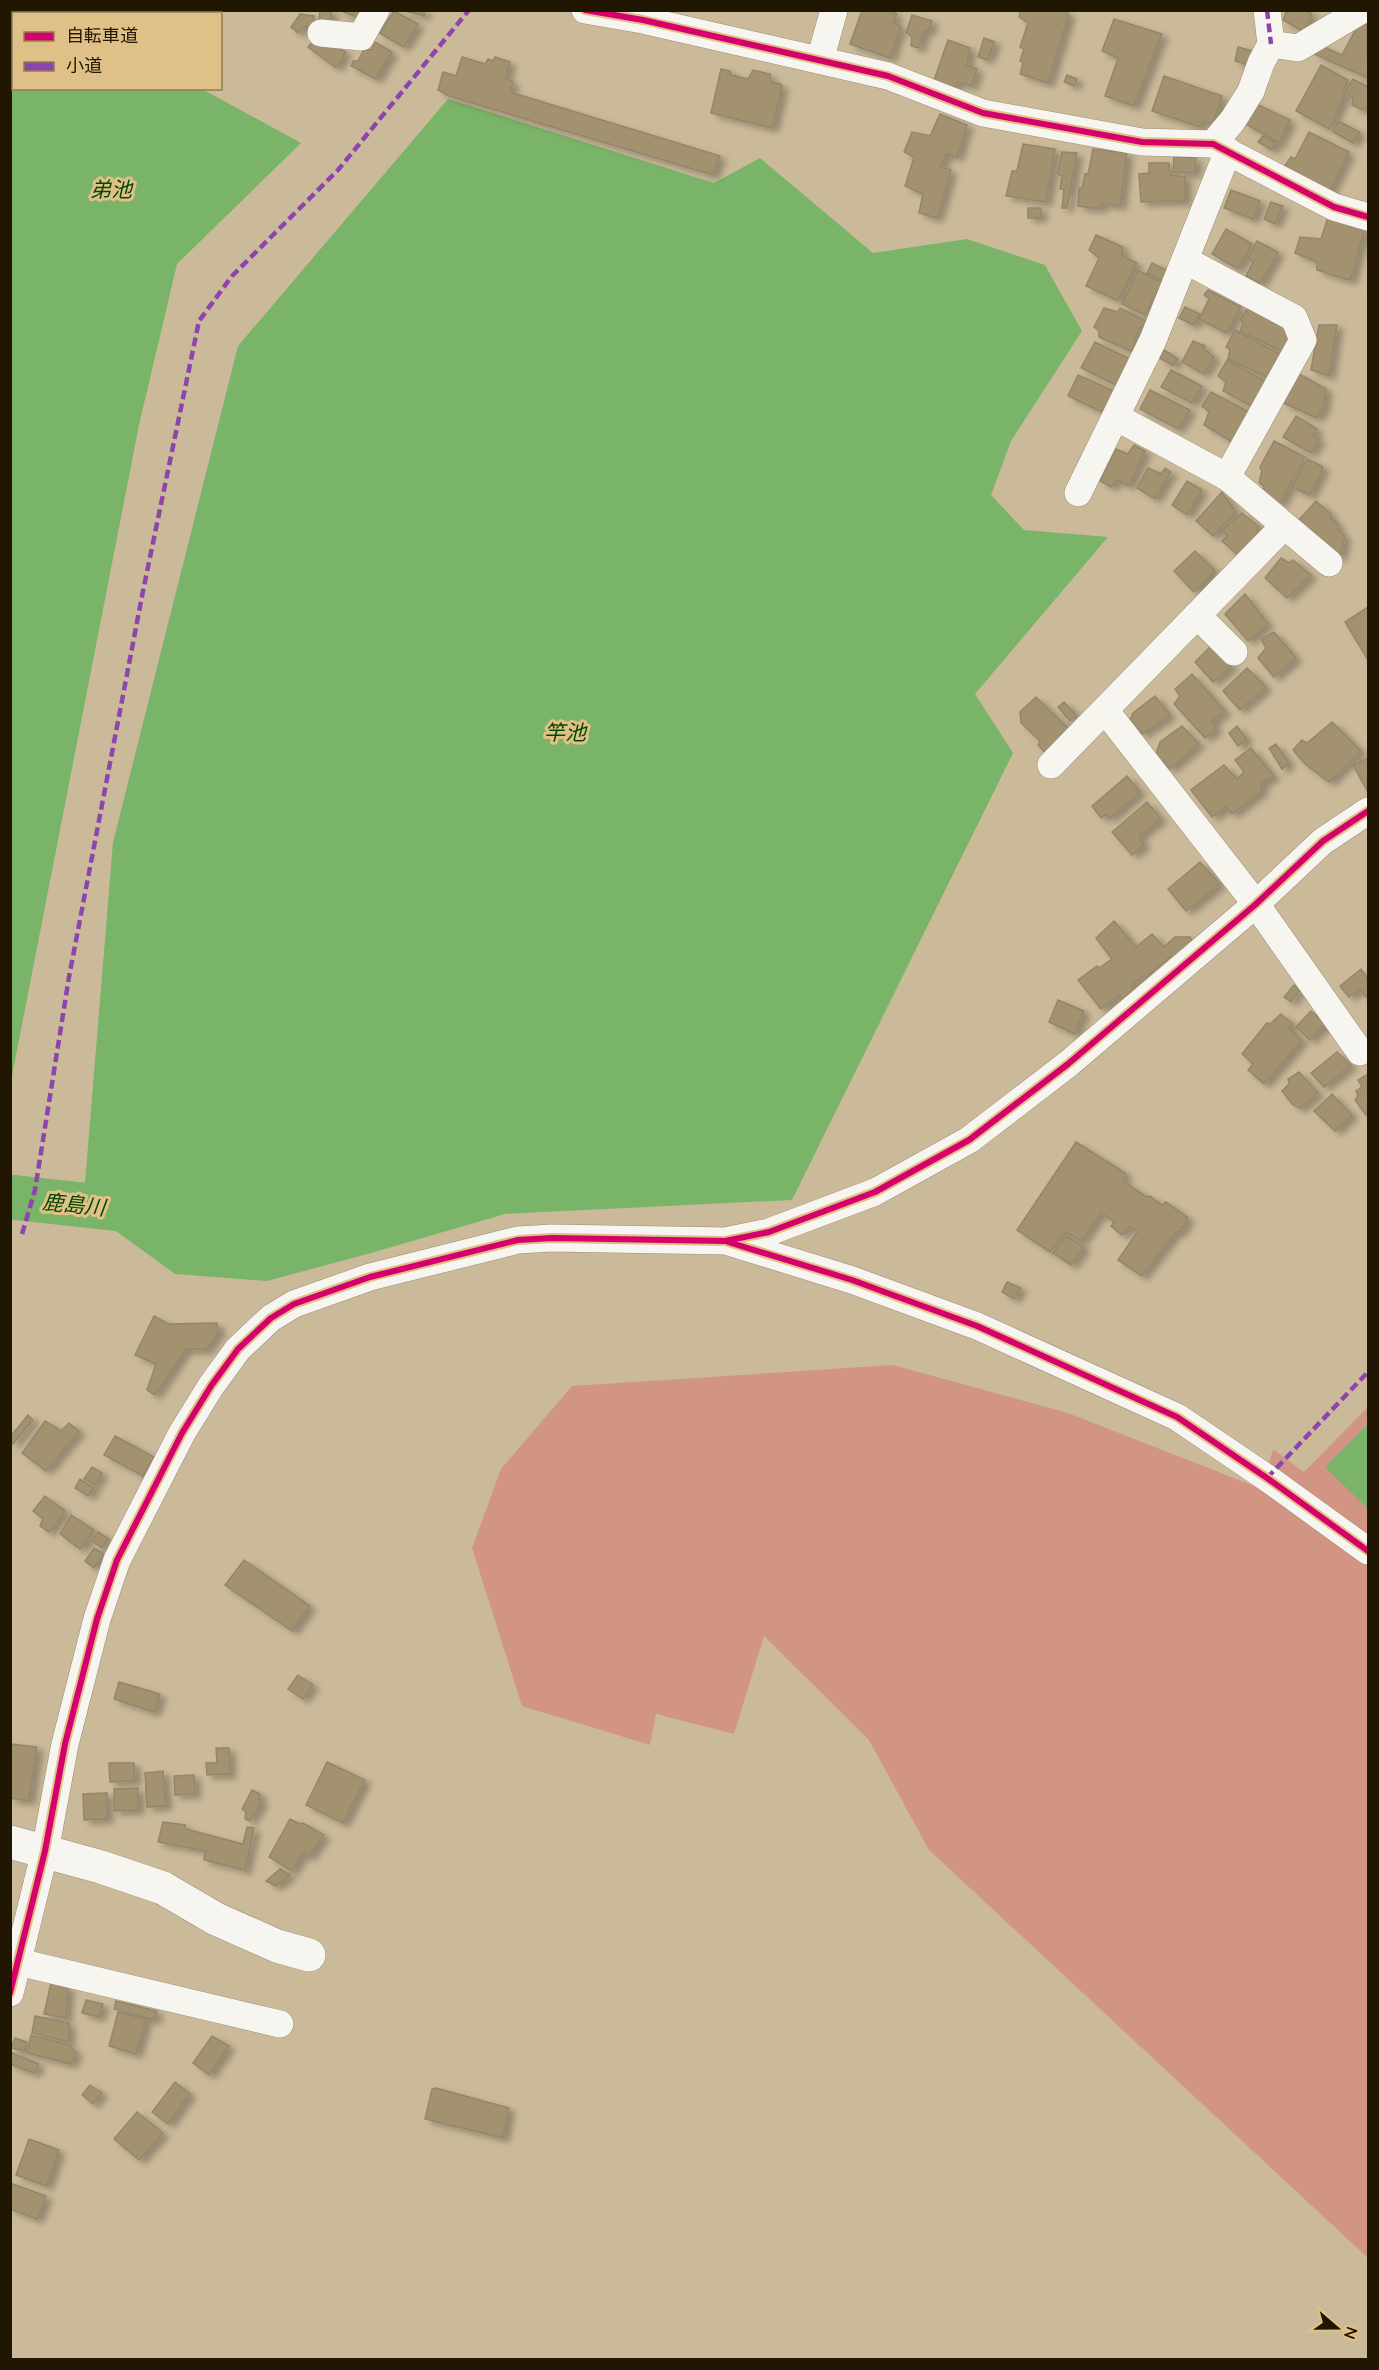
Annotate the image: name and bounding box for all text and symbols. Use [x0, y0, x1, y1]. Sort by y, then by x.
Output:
legend [12, 12, 222, 90]
text: 自転車道 [66, 24, 138, 47]
text: 小道 [66, 54, 102, 77]
water label: 弟池 [90, 176, 134, 202]
water label: 竿池 [544, 719, 588, 745]
water label: 鹿島川 [41, 1188, 109, 1220]
north arrow [1307, 2298, 1367, 2358]
text: N [1340, 2324, 1363, 2342]

